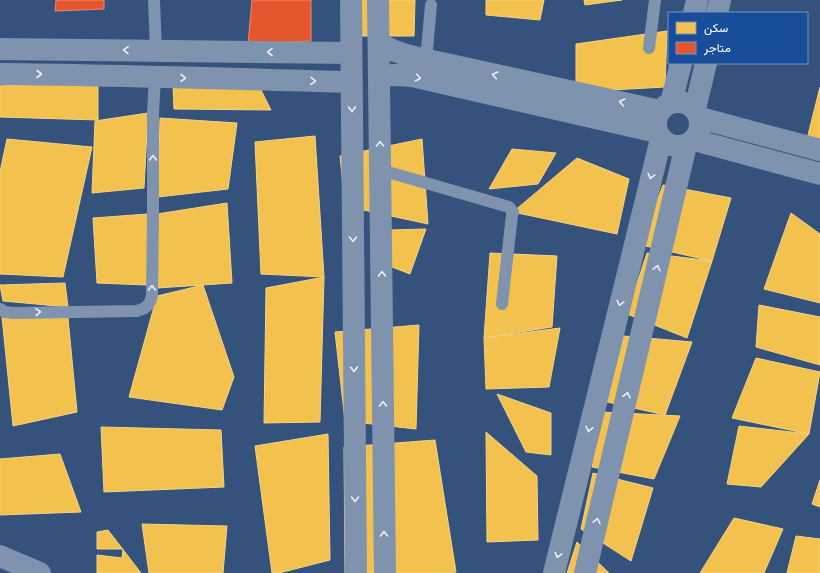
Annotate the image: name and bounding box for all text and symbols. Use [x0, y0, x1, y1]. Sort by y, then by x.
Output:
legend [668, 12, 808, 64]
text: سكن [704, 21, 728, 36]
text: متاجر [703, 41, 731, 56]
one-way arrow [123, 46, 129, 54]
one-way arrow [267, 48, 273, 56]
one-way arrow [36, 70, 42, 78]
one-way arrow [492, 71, 498, 79]
one-way arrow [415, 73, 421, 81]
one-way arrow [180, 74, 186, 82]
one-way arrow [310, 77, 316, 85]
one-way arrow [619, 99, 625, 107]
one-way arrow [348, 106, 356, 112]
one-way arrow [376, 141, 384, 147]
one-way arrow [149, 155, 157, 161]
one-way arrow [648, 173, 656, 180]
one-way arrow [349, 236, 357, 242]
one-way arrow [653, 265, 661, 272]
one-way arrow [378, 271, 386, 277]
one-way arrow [148, 285, 156, 291]
one-way arrow [617, 299, 625, 306]
one-way arrow [35, 308, 41, 316]
one-way arrow [350, 366, 358, 372]
one-way arrow [622, 392, 631, 399]
one-way arrow [379, 401, 387, 407]
one-way arrow [586, 426, 594, 432]
one-way arrow [351, 496, 359, 502]
one-way arrow [592, 518, 601, 525]
one-way arrow [380, 531, 388, 537]
one-way arrow [555, 552, 563, 558]

